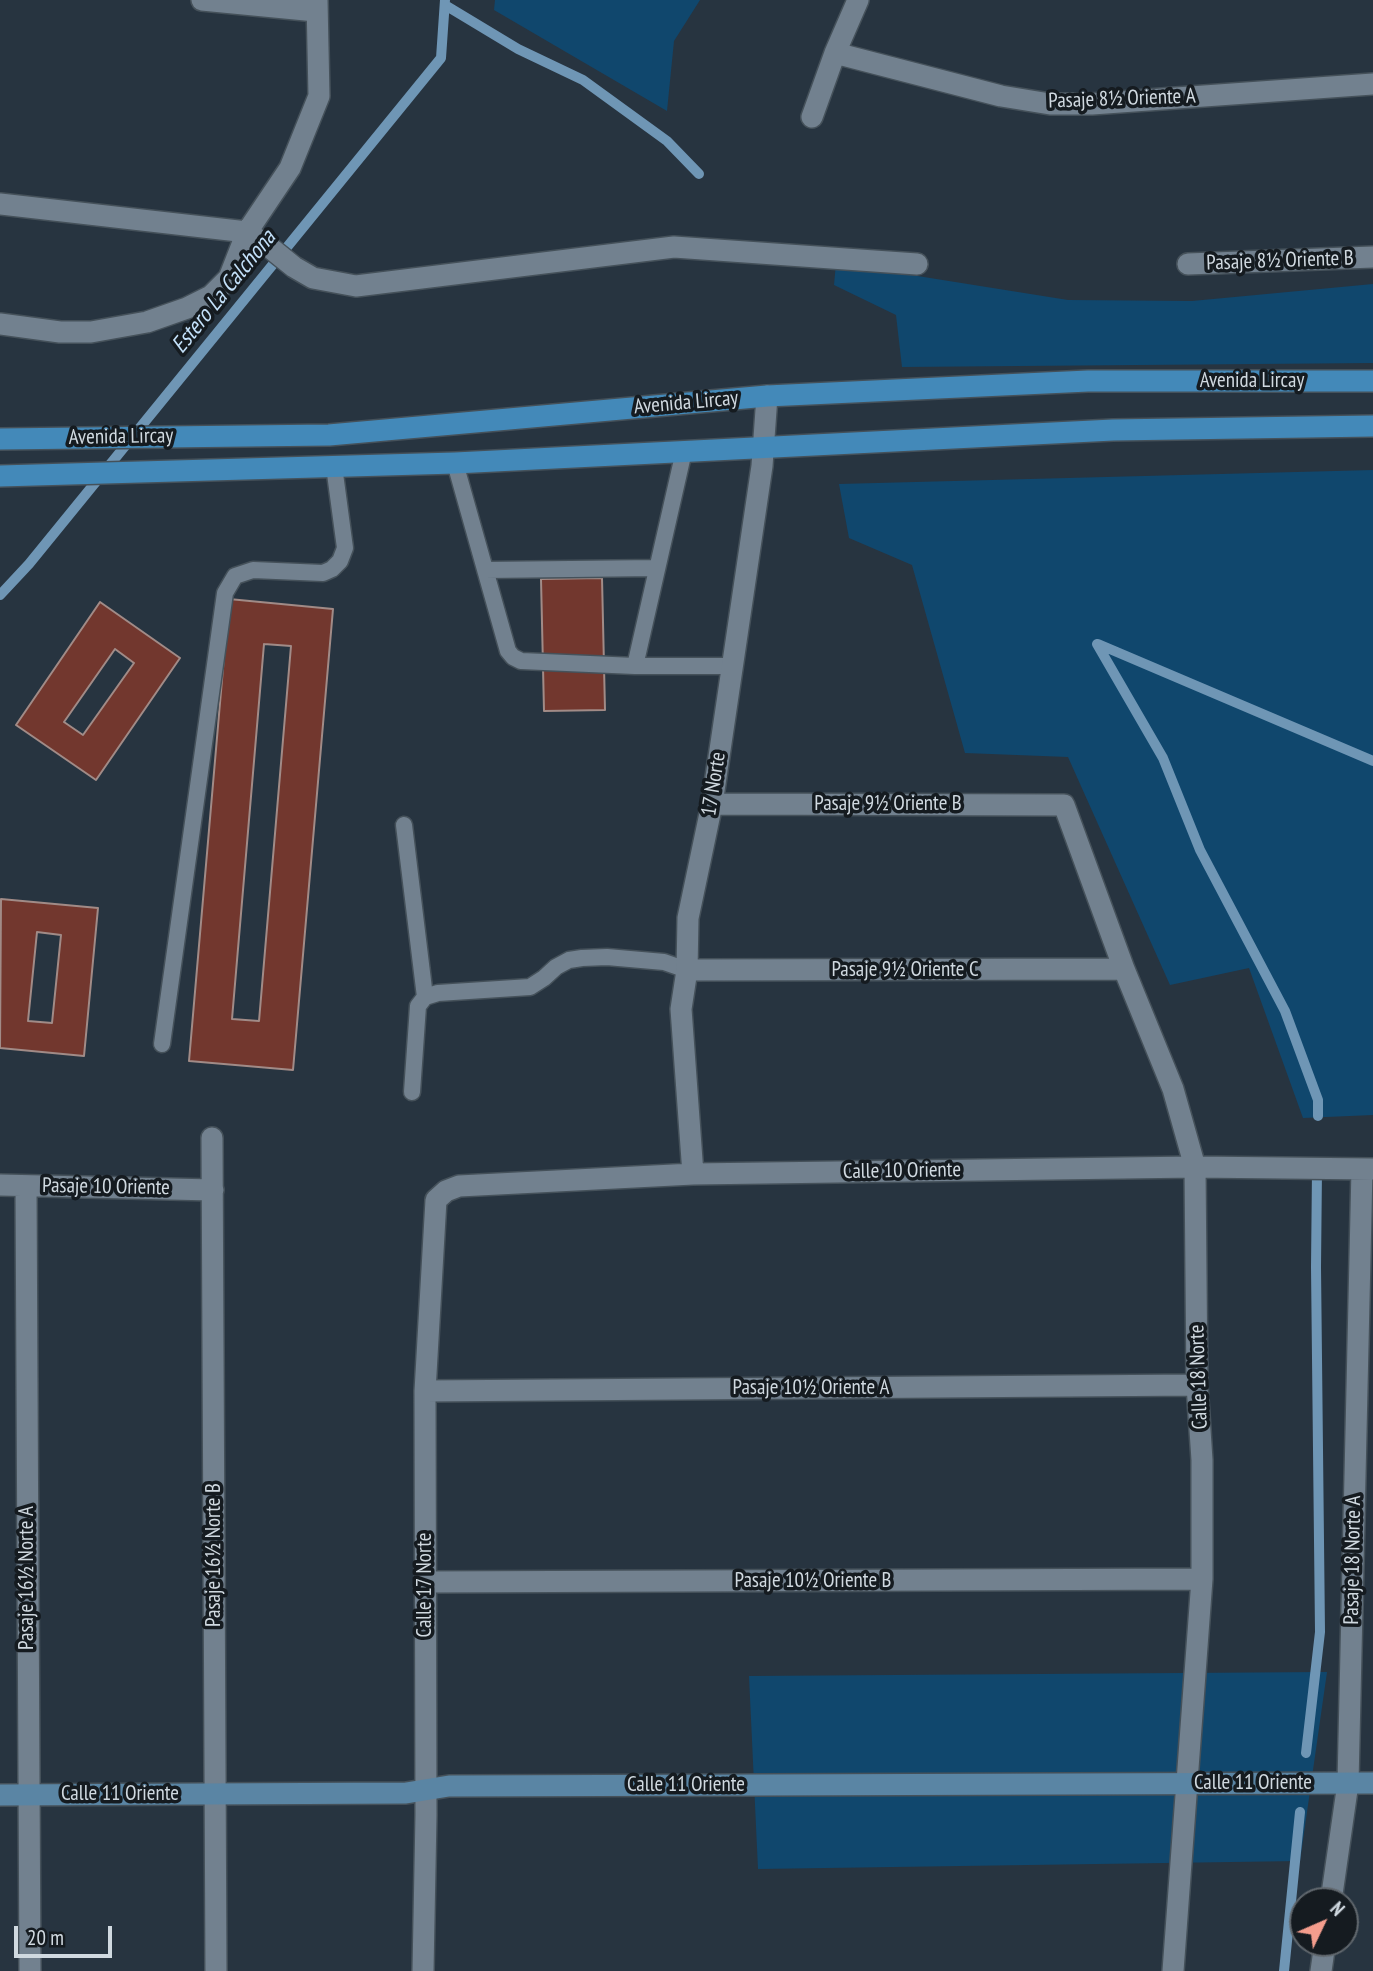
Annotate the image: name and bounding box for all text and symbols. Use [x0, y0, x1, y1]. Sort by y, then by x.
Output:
street label: Pasaje 8½ Oriente A [1048, 84, 1196, 114]
water label: Estero La Calchona [166, 225, 282, 359]
street label: Pasaje 8½ Oriente B [1206, 246, 1354, 276]
street label: Avenida Lircay [1200, 368, 1304, 394]
street label: Avenida Lircay [633, 386, 739, 420]
street label: Avenida Lircay [68, 423, 174, 451]
street label: 17 Norte [697, 750, 731, 818]
street label: Pasaje 9½ Oriente B [814, 791, 962, 817]
street label: Pasaje 9½ Oriente C [831, 957, 979, 983]
street label: Calle 10 Oriente [843, 1157, 961, 1185]
street label: Pasaje 10 Oriente [42, 1173, 170, 1201]
street label: Calle 18 Norte [1185, 1324, 1213, 1430]
street label: Pasaje 10½ Oriente A [733, 1375, 889, 1401]
street label: Pasaje 16½ Norte B [201, 1483, 227, 1627]
street label: Pasaje 18 Norte A [1339, 1495, 1367, 1625]
street label: Pasaje 16½ Norte A [14, 1506, 40, 1650]
street label: Calle 17 Norte [412, 1533, 438, 1637]
street label: Pasaje 10½ Oriente B [735, 1568, 891, 1594]
street label: Calle 11 Oriente [1194, 1770, 1312, 1796]
street label: Calle 11 Oriente [627, 1772, 745, 1798]
street label: Calle 11 Oriente [61, 1781, 179, 1807]
north arrow [1289, 1887, 1359, 1957]
text: N [1325, 1897, 1350, 1921]
scale bar [18, 1912, 116, 1956]
text: 20 m [27, 1924, 64, 1951]

